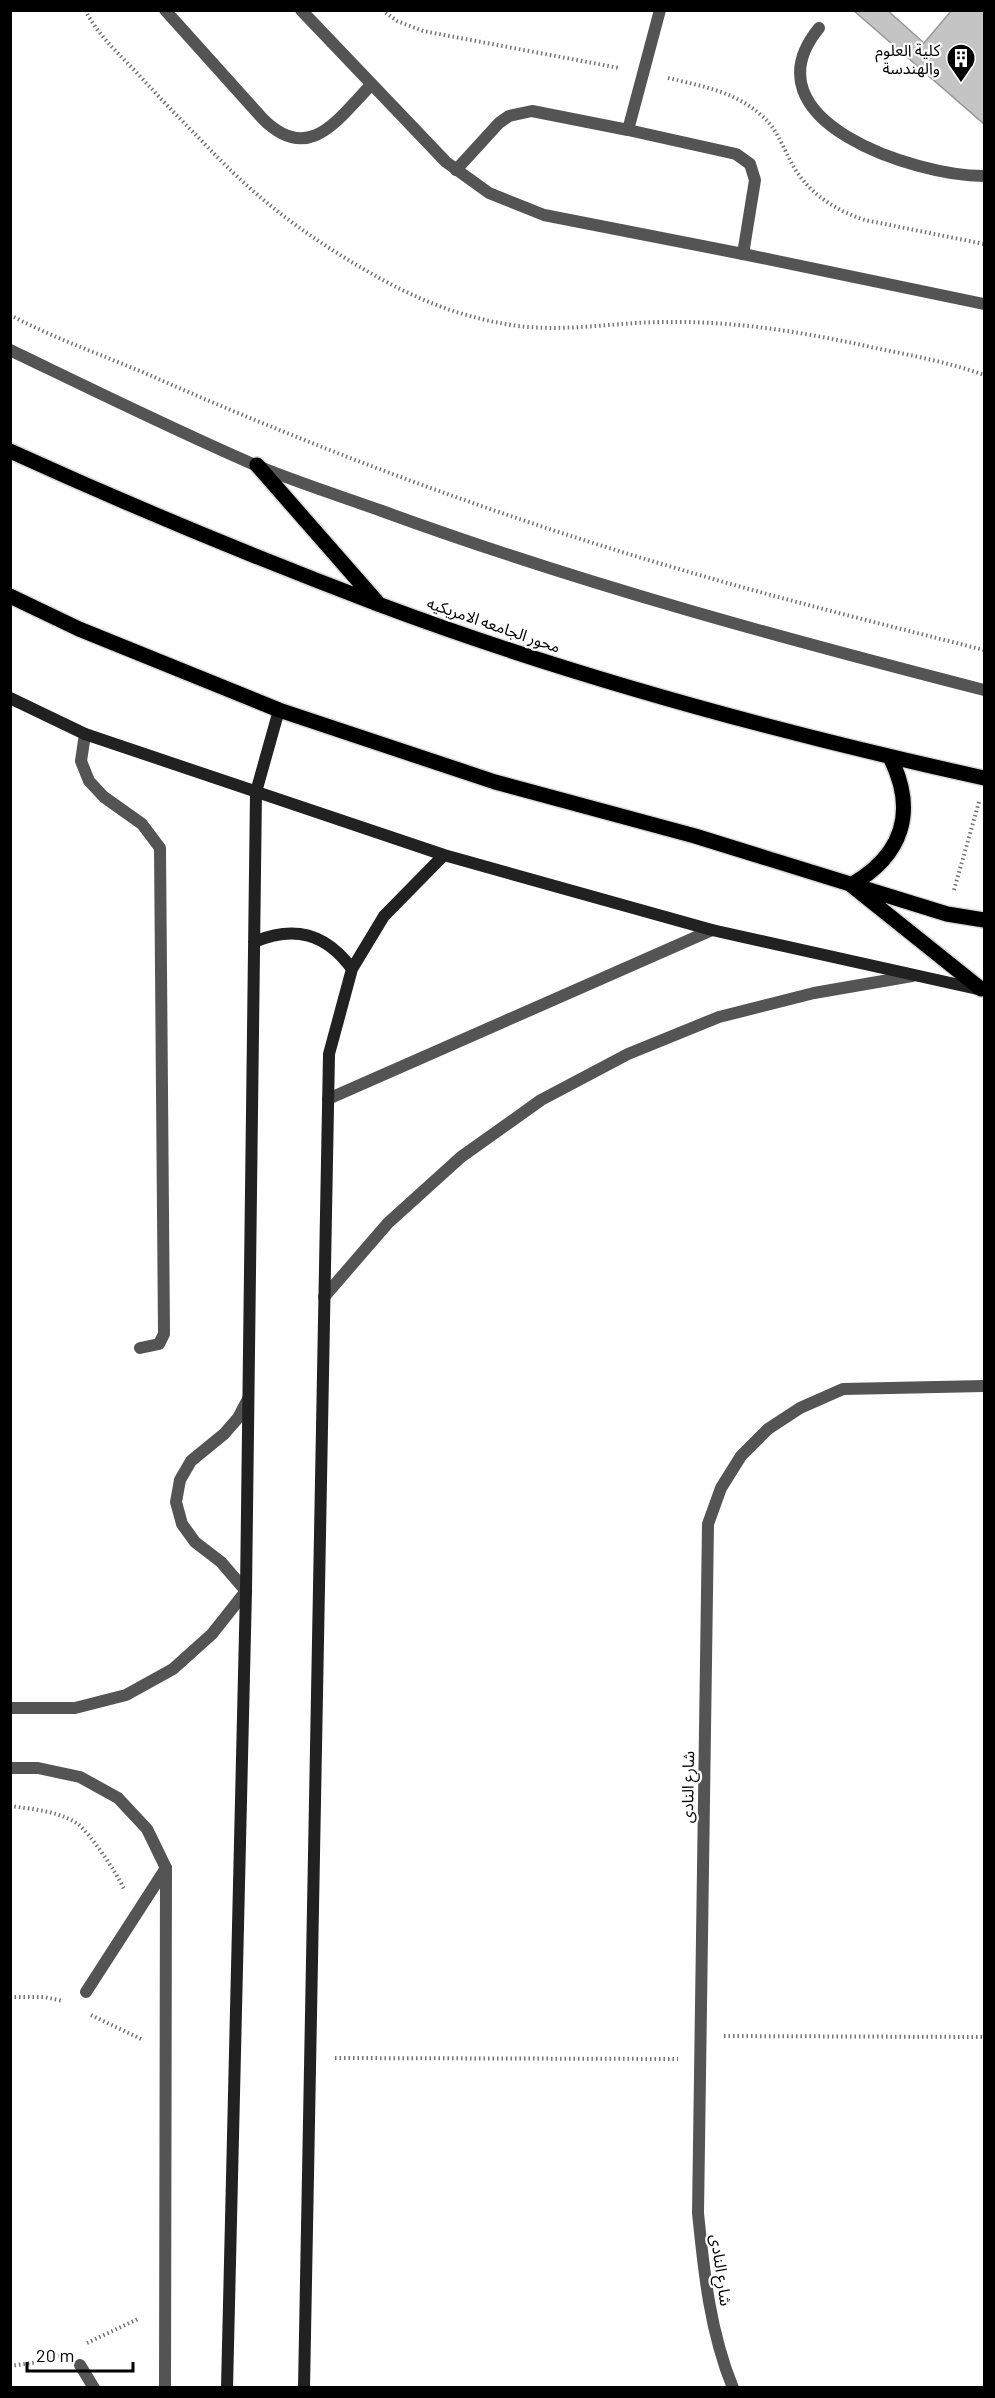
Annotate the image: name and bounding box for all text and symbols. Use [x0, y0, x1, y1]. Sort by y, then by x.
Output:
place label: كلية العلوم والهندسة [875, 40, 940, 78]
building icon: كلية العلوم والهندسة [945, 42, 977, 84]
street label: محور الجامعه الامريكيه [424, 592, 563, 657]
street label: شارع النادى [677, 1751, 701, 1823]
street label: شارع النادى [704, 2233, 736, 2308]
scale bar [27, 2335, 134, 2373]
text: 20 m [36, 2344, 74, 2366]

